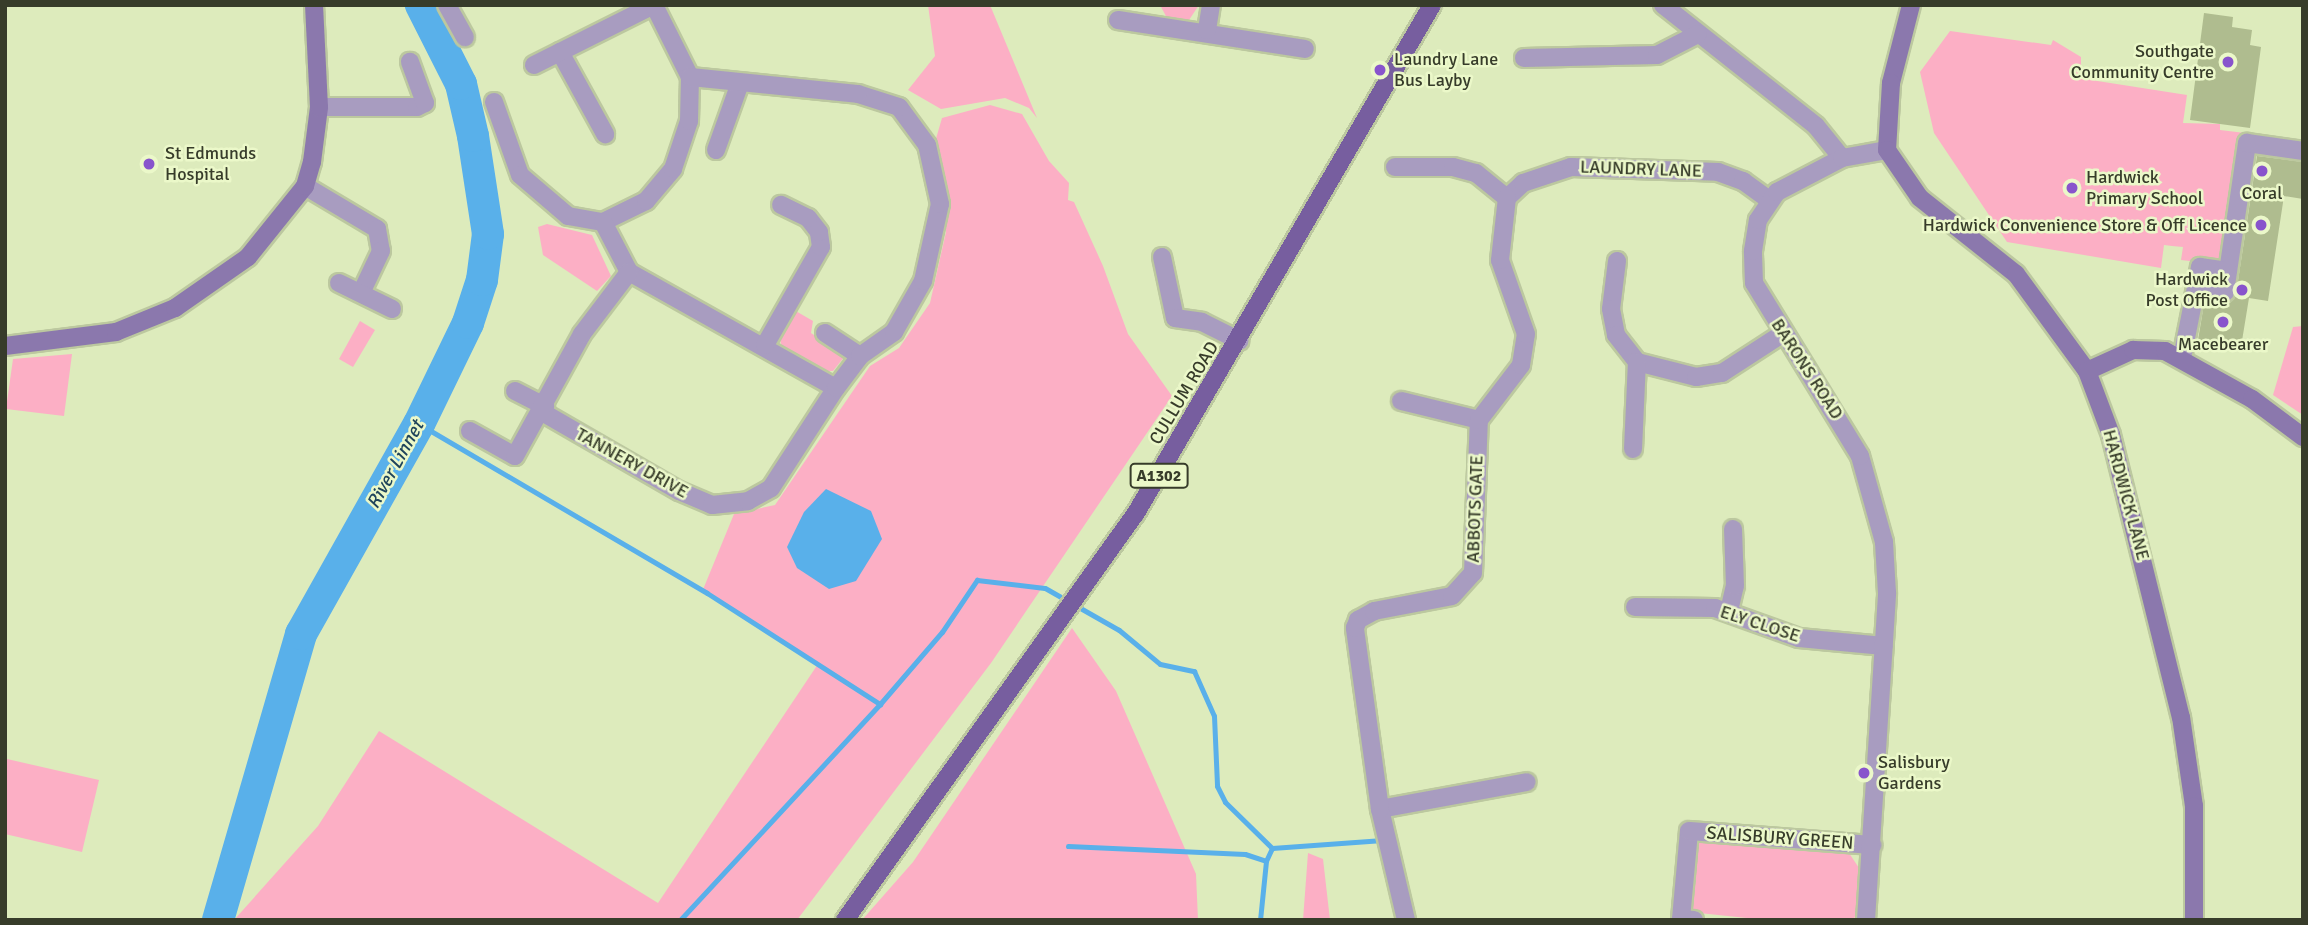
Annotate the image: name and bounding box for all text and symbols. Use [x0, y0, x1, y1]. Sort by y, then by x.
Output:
place label: Southgate Community Centre [2071, 41, 2214, 84]
place label: Laundry Lane Bus Layby [1394, 49, 1498, 92]
marker: Southgate Community Centre [2220, 54, 2236, 70]
marker: Laundry Lane Bus Layby [1372, 62, 1388, 78]
place label: St Edmunds Hospital [165, 143, 256, 186]
marker: St Edmunds Hospital [139, 154, 159, 174]
street label: LAUNDRY LANE [1580, 156, 1702, 182]
marker: Coral [2254, 163, 2270, 179]
place label: Hardwick Primary School [2086, 167, 2203, 210]
marker: Hardwick Primary School [2064, 180, 2080, 196]
place label: Coral [2242, 182, 2282, 204]
place label: Hardwick Convenience Store & Off Licence [1923, 214, 2247, 236]
marker: Hardwick Convenience Store & Off Licence [2253, 217, 2269, 233]
place label: Hardwick Post Office [2146, 269, 2228, 312]
marker: Hardwick Post Office [2234, 282, 2250, 298]
marker: Macebearer [2215, 314, 2231, 330]
street label: BARONS ROAD [1767, 315, 1847, 423]
place label: Macebearer [2178, 333, 2268, 355]
street label: CULLUM ROAD [1145, 338, 1223, 448]
water label: River Linnet [363, 417, 429, 513]
street label: TANNERY DRIVE [572, 423, 692, 503]
street label: HARDWICK LANE [2098, 427, 2154, 563]
street label: ABBOTS GATE [1462, 455, 1488, 563]
road number: A1302 [1129, 463, 1189, 489]
street label: ELY CLOSE [1717, 601, 1803, 647]
place label: Salisbury Gardens [1878, 752, 1950, 794]
marker: Salisbury Gardens [1856, 765, 1872, 781]
street label: SALISBURY GREEN [1706, 822, 1854, 854]

